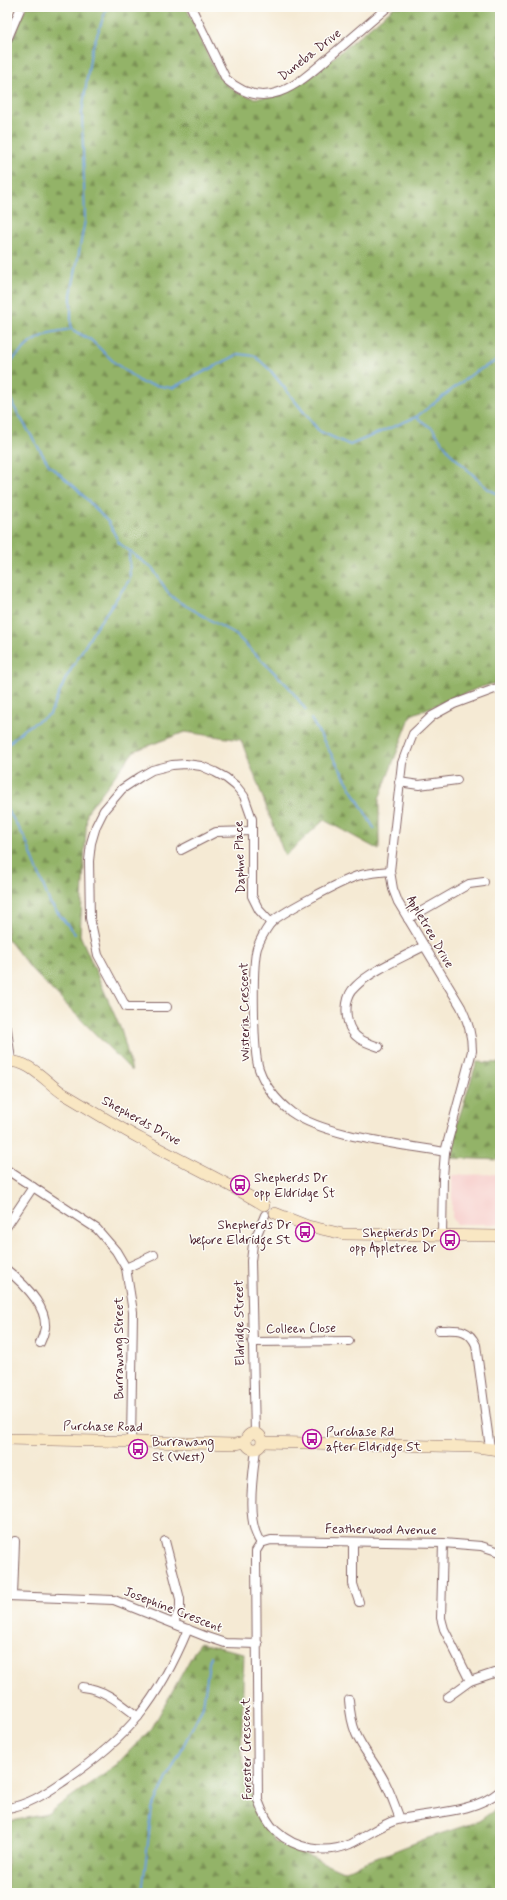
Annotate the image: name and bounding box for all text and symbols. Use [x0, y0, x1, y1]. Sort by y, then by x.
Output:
street label: Duneba Drive [275, 25, 345, 85]
street label: Daphne Place [230, 820, 250, 894]
street label: Appletree Drive [402, 893, 458, 972]
street label: Wisteria Crescent [236, 962, 254, 1062]
street label: Shepherds Drive [98, 1092, 184, 1150]
place label: Shepherds Dr opp Eldridge St [254, 1170, 335, 1202]
bus stop icon: Shepherds Dr opp Eldridge St [229, 1174, 251, 1196]
place label: Shepherds Dr before Eldridge St [189, 1217, 292, 1251]
bus stop icon: Shepherds Dr before Eldridge St [294, 1221, 316, 1243]
place label: Shepherds Dr opp Appletree Dr [349, 1225, 437, 1258]
bus stop icon: Shepherds Dr opp Appletree Dr [439, 1229, 461, 1251]
street label: Eldridge Street [231, 1280, 251, 1366]
street label: Burrawang Street [111, 1296, 129, 1400]
street label: Colleen Close [266, 1320, 336, 1338]
street label: Purchase Road [63, 1418, 143, 1436]
place label: Purchase Rd after Eldridge St [326, 1424, 422, 1458]
bus stop icon: Purchase Rd after Eldridge St [301, 1428, 323, 1450]
place label: Burrawang St (West) [152, 1434, 215, 1466]
bus stop icon: Burrawang St (West) [127, 1438, 149, 1460]
street label: Featherwood Avenue [325, 1521, 437, 1539]
street label: Josephine Crescent [121, 1583, 225, 1637]
street label: Forester Crescent [238, 1697, 256, 1800]

